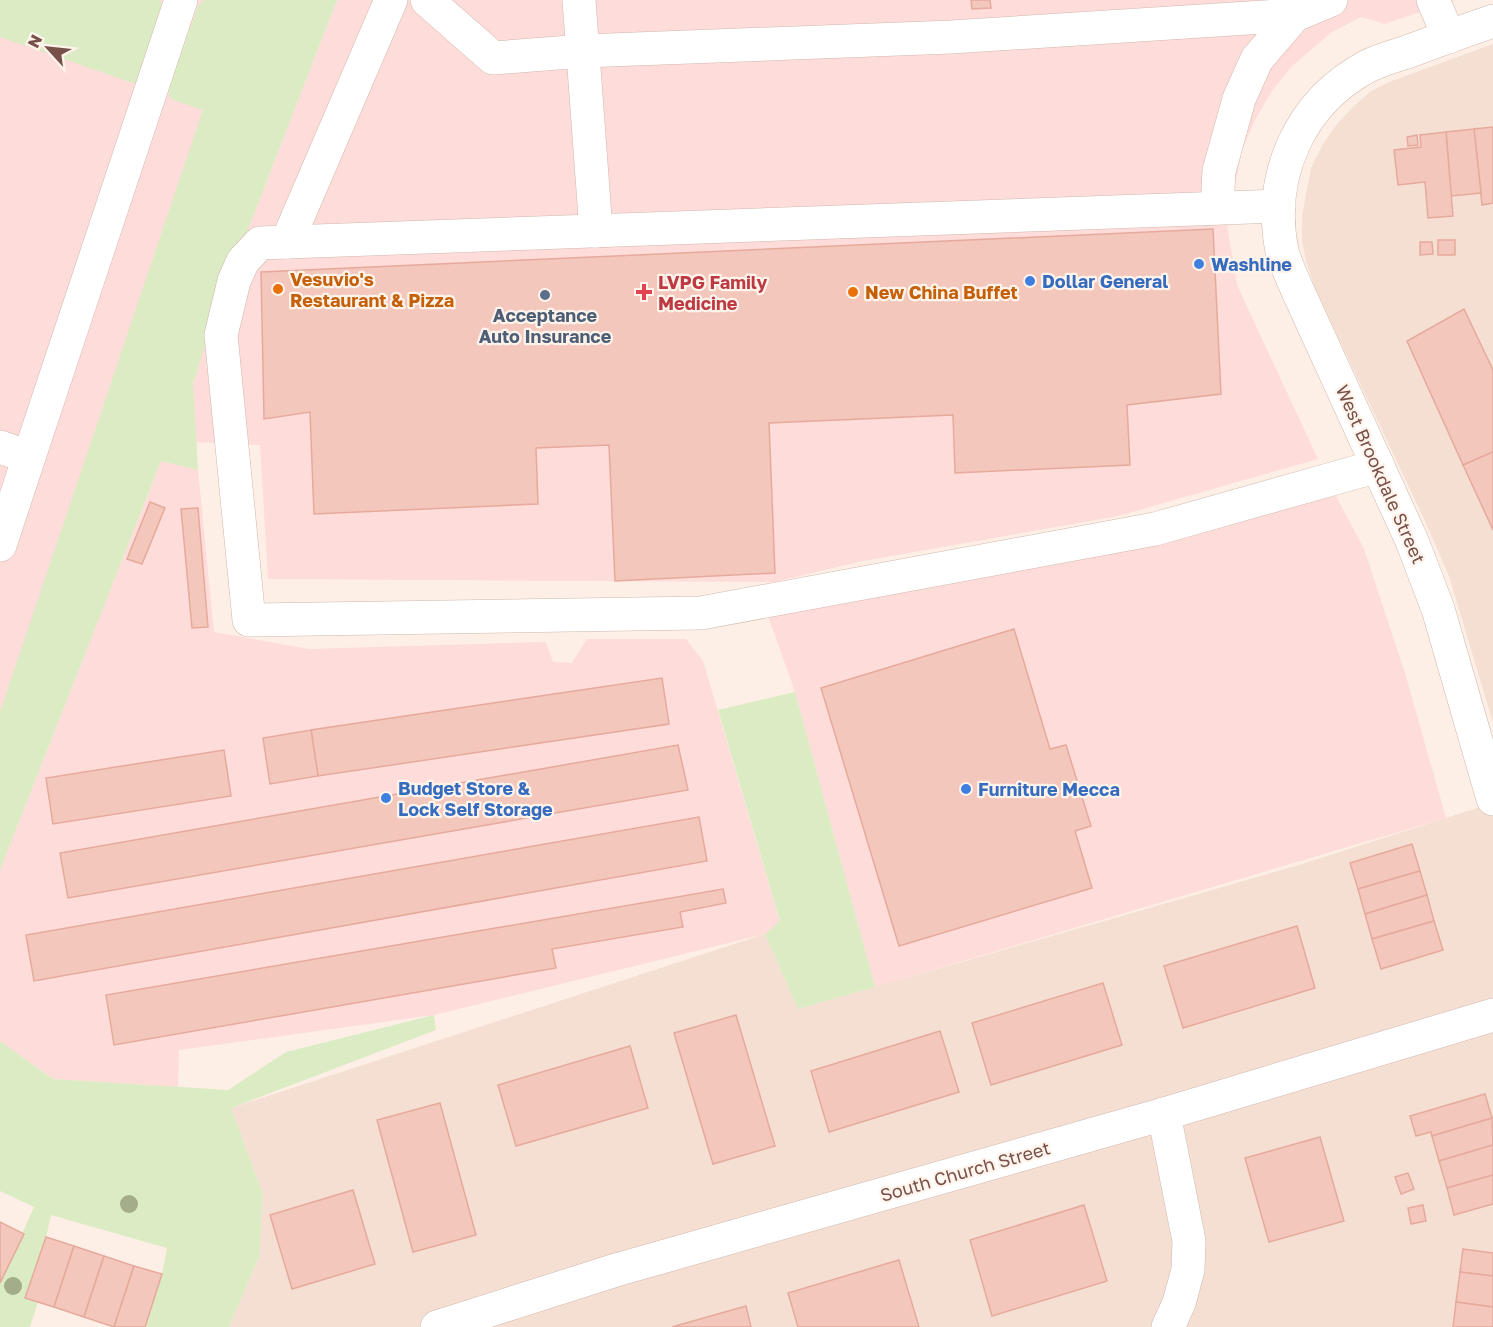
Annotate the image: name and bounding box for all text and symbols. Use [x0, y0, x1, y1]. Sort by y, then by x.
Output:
north arrow [18, 18, 78, 78]
text: N [23, 31, 46, 51]
place label: Washline [1211, 253, 1292, 275]
marker: Washline [1192, 257, 1206, 271]
place label: Vesuvio's Restaurant & Pizza [290, 268, 454, 311]
place label: Dollar General [1042, 270, 1168, 292]
place label: LVPG Family Medicine [658, 271, 768, 314]
marker: Dollar General [1023, 274, 1037, 288]
place label: New China Buffet [865, 281, 1018, 303]
marker: Vesuvio's Restaurant & Pizza [271, 282, 285, 296]
marker: LVPG Family Medicine [635, 283, 653, 301]
marker: New China Buffet [846, 285, 860, 299]
marker: Acceptance Auto Insurance [538, 288, 552, 302]
place label: Acceptance Auto Insurance [479, 304, 612, 347]
street label: West Brookdale Street [1332, 381, 1430, 567]
place label: Budget Store & Lock Self Storage [398, 777, 553, 820]
place label: Furniture Mecca [978, 778, 1120, 800]
marker: Furniture Mecca [959, 782, 973, 796]
marker: Budget Store & Lock Self Storage [379, 791, 393, 805]
street label: South Church Street [878, 1136, 1052, 1206]

